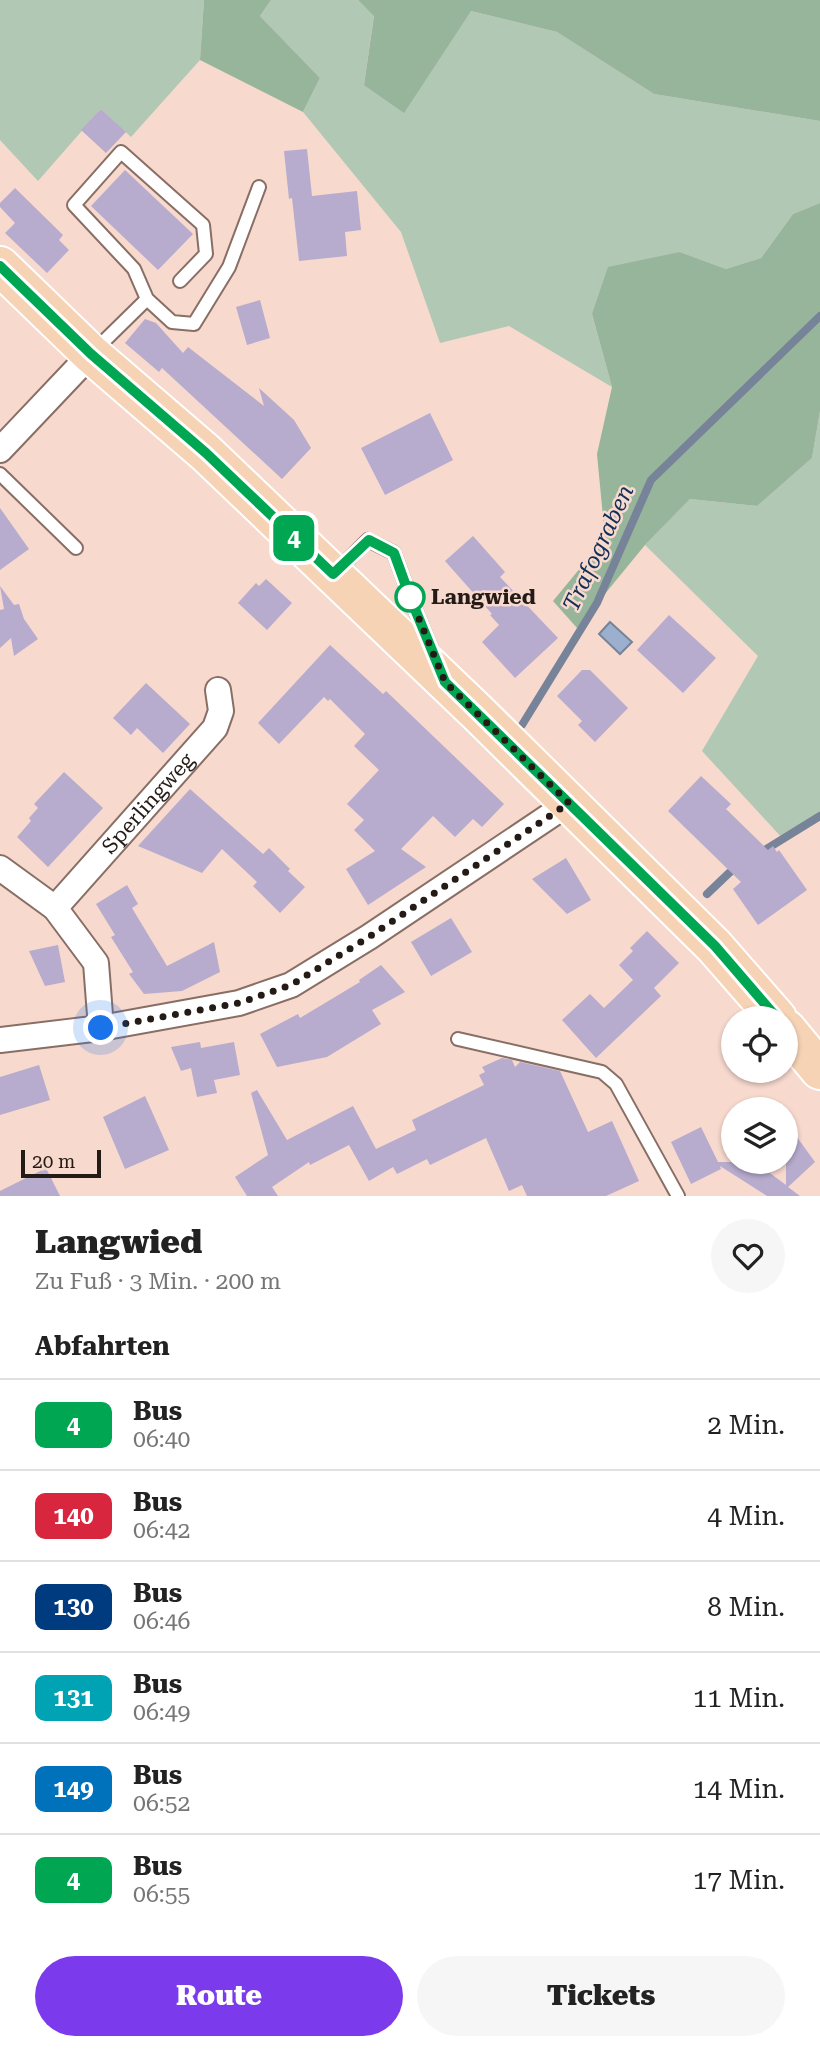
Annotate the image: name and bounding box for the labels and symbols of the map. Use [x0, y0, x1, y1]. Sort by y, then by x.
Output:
water label: Trafograben [557, 481, 639, 616]
line badge: 4 [271, 515, 317, 561]
marker: Langwied [395, 582, 425, 612]
place label: Langwied [431, 585, 536, 609]
street label: Sperlingweg [97, 748, 199, 859]
your location [83, 1010, 118, 1045]
scale bar [21, 1147, 102, 1179]

